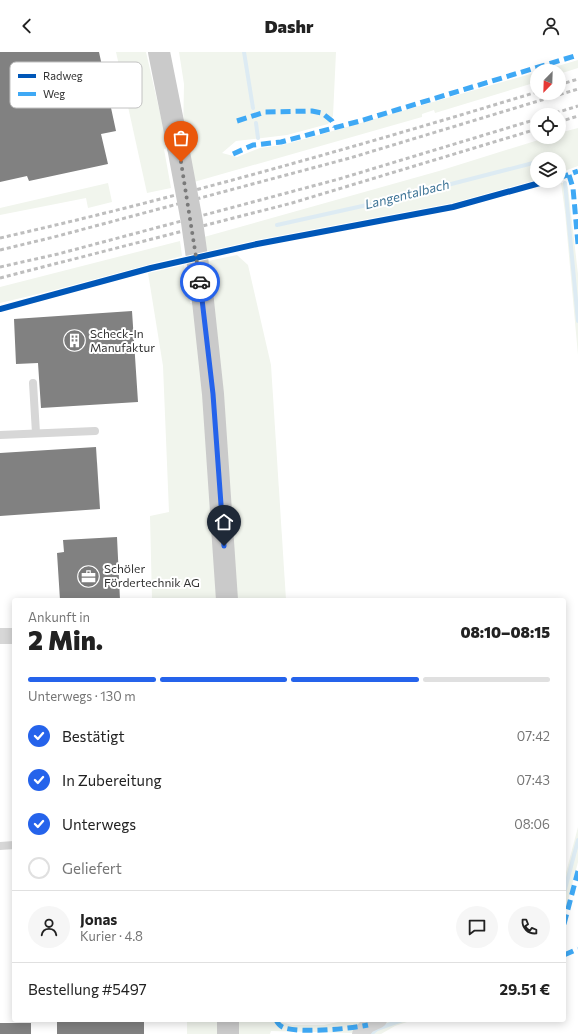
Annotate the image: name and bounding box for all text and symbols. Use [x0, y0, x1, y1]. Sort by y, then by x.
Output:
icon: back [16, 15, 38, 37]
text: Dashr [264, 15, 314, 37]
icon: person [540, 15, 562, 37]
legend [10, 62, 142, 108]
north arrow [530, 64, 566, 100]
map controls [530, 64, 566, 188]
text: Radweg [43, 69, 83, 82]
text: Weg [43, 87, 65, 100]
button: locate [530, 108, 566, 144]
pin [164, 121, 198, 162]
icon: bag [170, 127, 192, 149]
button: layers [530, 152, 566, 188]
water label: Langentalbach [363, 176, 451, 212]
courier [180, 262, 220, 302]
icon: car [189, 271, 211, 293]
place label: Scheck-In Manufaktur [90, 326, 155, 354]
building icon: Scheck-In Manufaktur [62, 328, 88, 354]
pin [207, 505, 241, 546]
icon: home [213, 511, 235, 533]
place label: Schöler Fördertechnik AG [104, 561, 200, 589]
office icon: Schöler Fördertechnik AG [76, 563, 102, 589]
text: Ankunft in [28, 609, 90, 625]
text: 08:10–08:15 [460, 623, 550, 641]
text: 2 Min. [28, 624, 103, 655]
text: Unterwegs · 130 m [28, 688, 136, 704]
icon: check [28, 725, 50, 747]
text: Bestätigt [62, 727, 125, 745]
text: 07:42 [517, 728, 550, 744]
icon: check [28, 769, 50, 791]
text: In Zubereitung [62, 771, 162, 789]
text: 07:43 [516, 772, 550, 788]
icon: check [28, 813, 50, 835]
text: Unterwegs [62, 815, 136, 833]
text: 08:06 [514, 816, 550, 832]
text: Geliefert [62, 859, 122, 877]
button: person [28, 906, 70, 948]
button: chat [456, 906, 498, 948]
button: phone [508, 906, 550, 948]
text: Jonas [80, 910, 117, 928]
text: Kurier · 4.8 [80, 928, 143, 944]
text: Bestellung #5497 [28, 980, 147, 998]
text: 29.51 € [500, 980, 550, 998]

